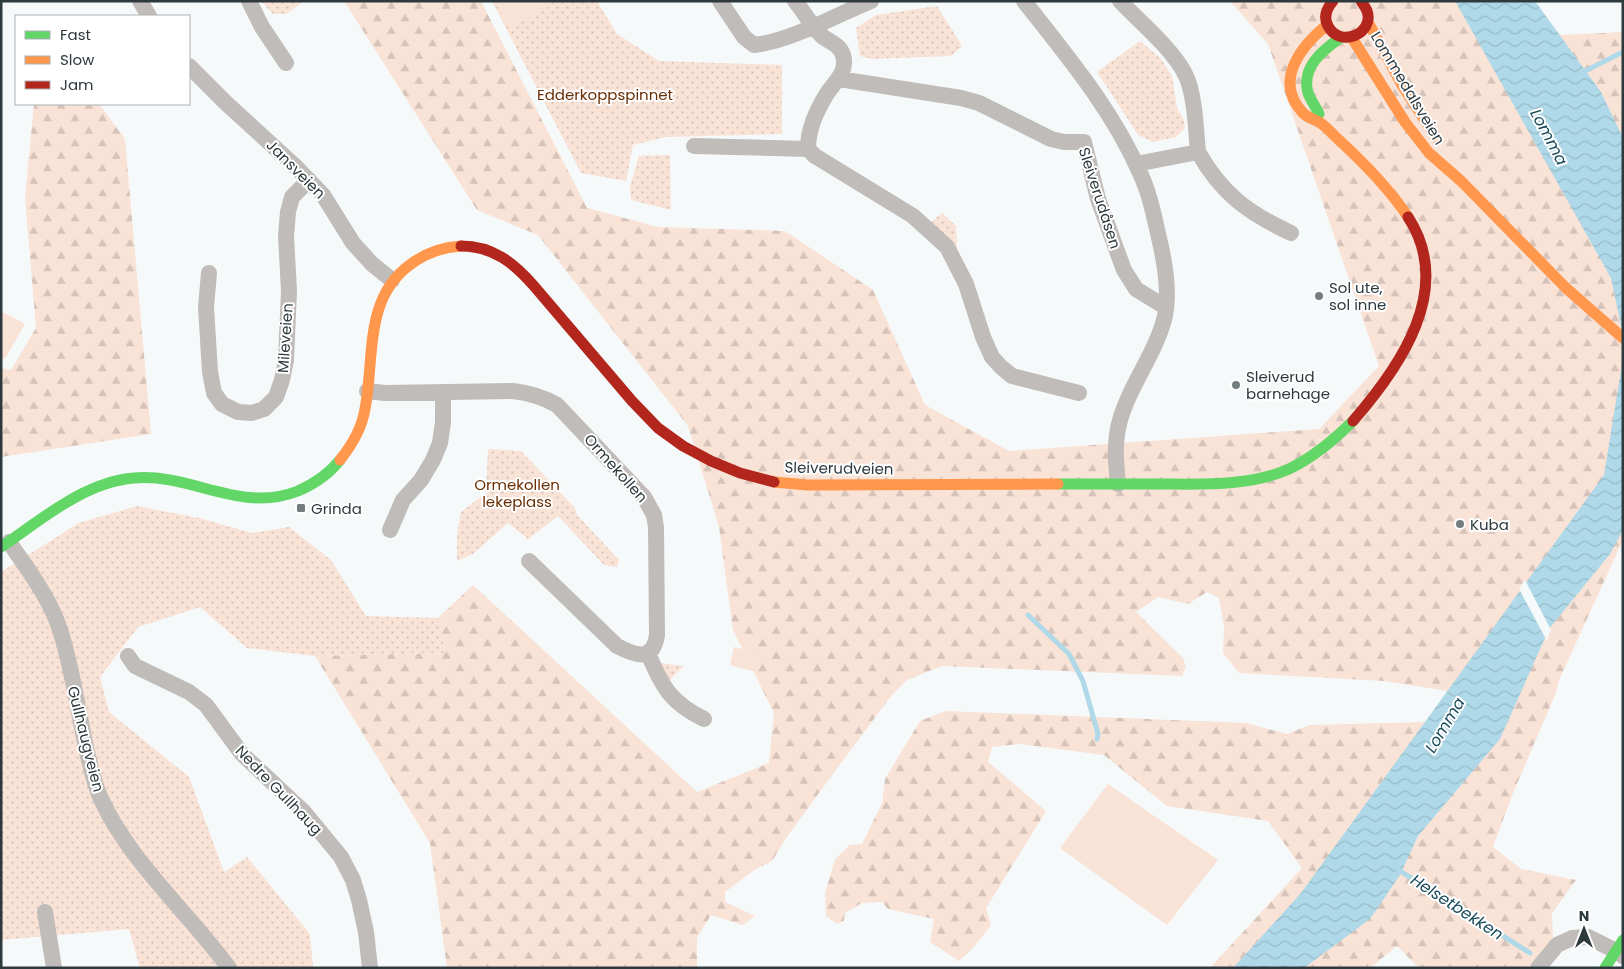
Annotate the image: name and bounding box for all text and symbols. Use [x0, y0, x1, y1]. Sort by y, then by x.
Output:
legend [15, 15, 190, 105]
text: Fast [60, 24, 91, 45]
street label: Lommedalsveien [1366, 28, 1450, 148]
text: Slow [60, 49, 95, 70]
text: Jam [60, 74, 94, 95]
park label: Edderkoppspinnet [537, 84, 673, 105]
water label: Lomma [1525, 105, 1574, 169]
street label: Jansveien [262, 135, 330, 203]
street label: Sleiverudåsen [1074, 145, 1126, 251]
place label: Sol ute, sol inne [1329, 277, 1386, 315]
marker: Sol ute, sol inne [1313, 290, 1325, 302]
street label: Mileveien [272, 302, 298, 374]
place label: Sleiverud barnehage [1246, 366, 1330, 404]
marker: Sleiverud barnehage [1230, 379, 1242, 391]
street label: Ormekollen [580, 429, 652, 507]
street label: Sleiverudveien [784, 457, 894, 479]
park label: Ormekollen lekeplass [474, 474, 560, 512]
place label: Grinda [311, 498, 362, 519]
marker: Grinda [295, 502, 307, 514]
place label: Kuba [1470, 514, 1509, 535]
marker: Kuba [1454, 518, 1466, 530]
street label: Gullhaugveien [63, 684, 109, 794]
water label: Lomma [1419, 693, 1471, 757]
street label: Nedre Gullhaug [231, 741, 327, 839]
water label: Helsetbekken [1406, 868, 1508, 946]
north arrow [1559, 904, 1609, 954]
text: N [1579, 906, 1589, 926]

